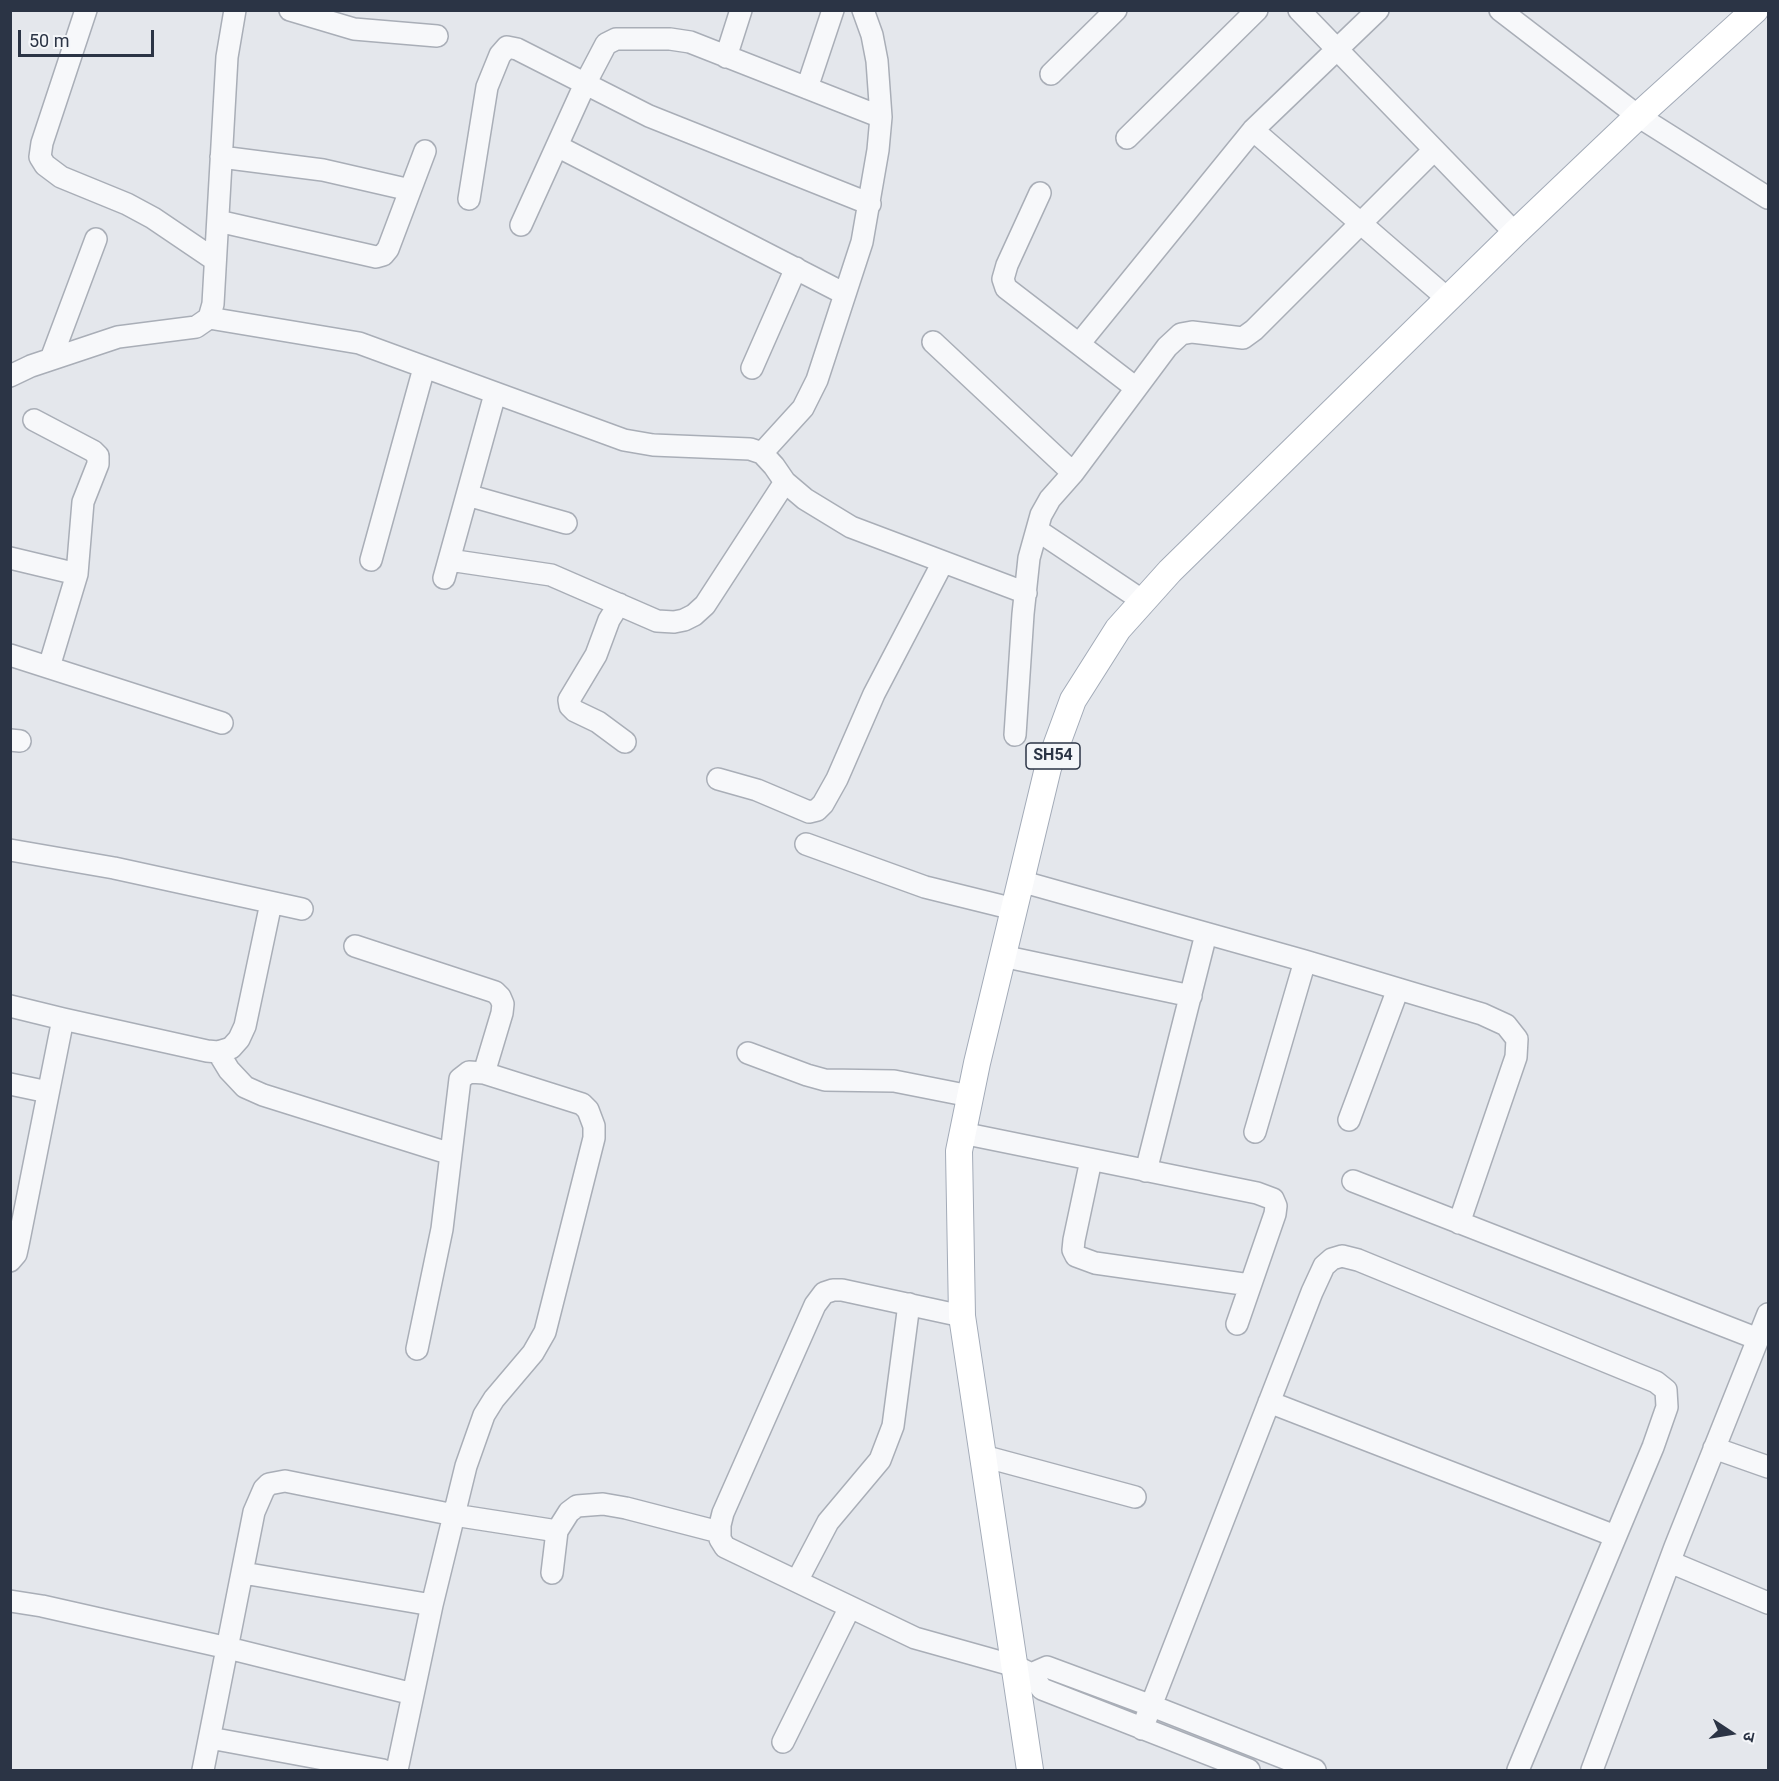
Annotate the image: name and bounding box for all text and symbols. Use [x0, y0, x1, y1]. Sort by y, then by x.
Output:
scale bar [21, 18, 158, 56]
text: 50 m [29, 30, 69, 51]
road number: SH54 [1026, 743, 1080, 769]
north arrow [1701, 1703, 1761, 1763]
text: उ [1739, 1730, 1759, 1743]

